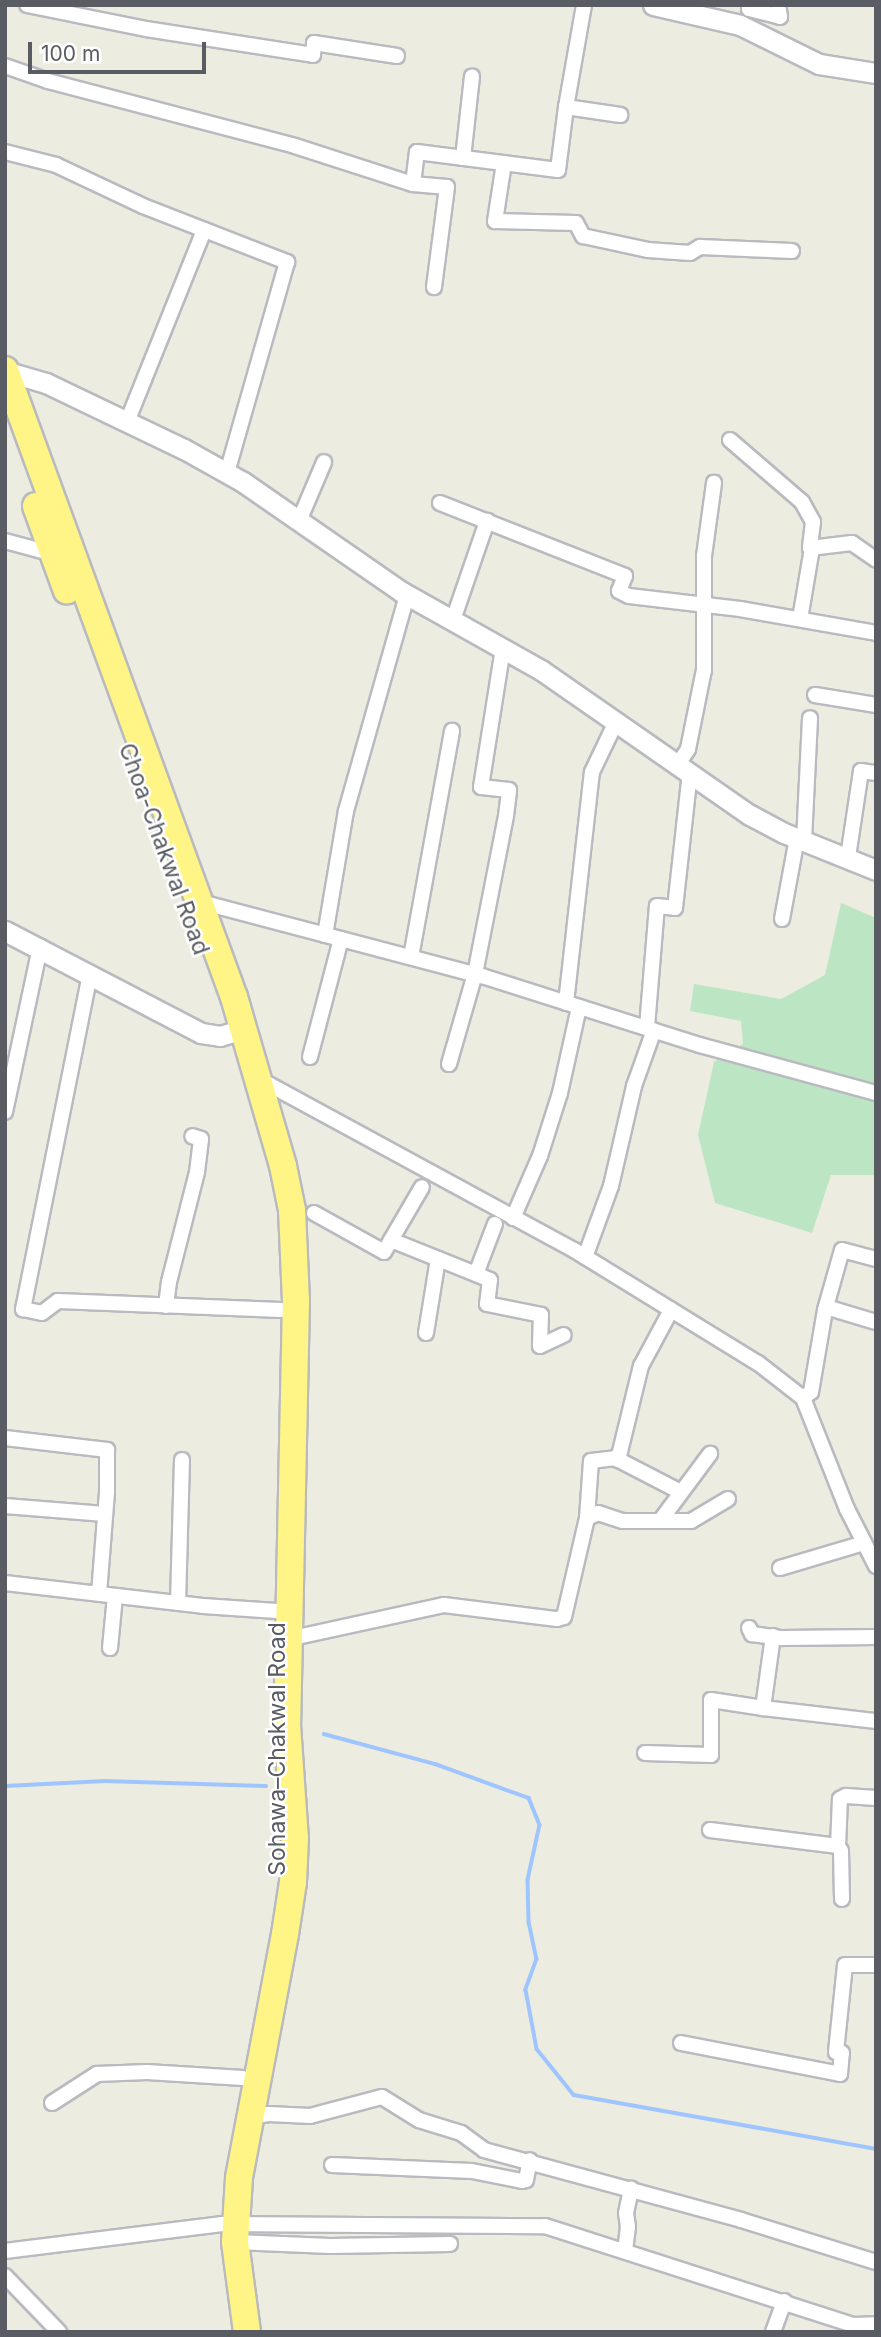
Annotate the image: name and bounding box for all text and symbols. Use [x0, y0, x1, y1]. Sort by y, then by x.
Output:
scale bar [32, 28, 210, 72]
text: 100 m [41, 41, 100, 66]
street label: Choa-Chakwal Road [113, 739, 215, 959]
street label: Sohawa–Chakwal Road [263, 1622, 291, 1876]

